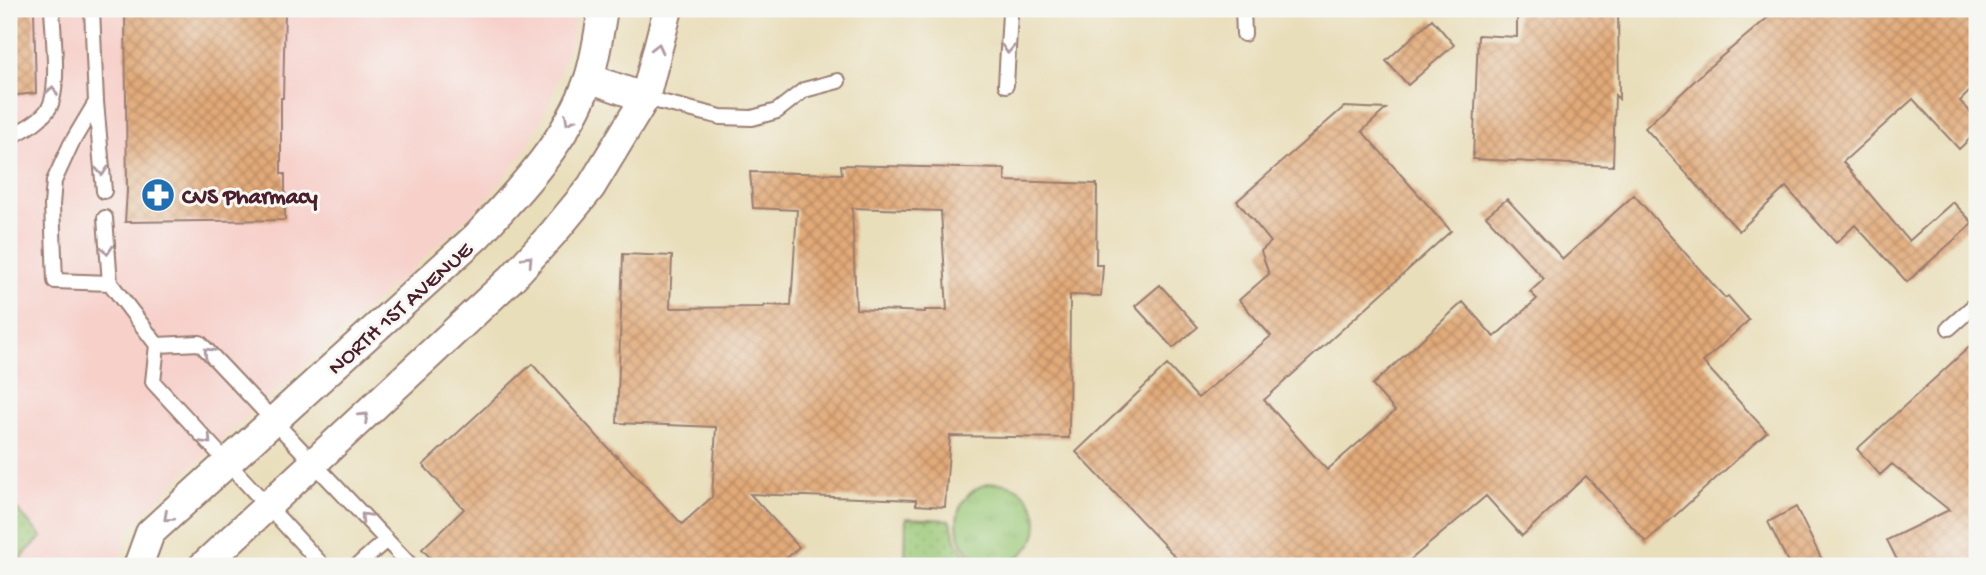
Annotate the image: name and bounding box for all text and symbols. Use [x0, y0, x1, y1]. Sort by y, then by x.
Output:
one-way arrow [650, 42, 664, 54]
one-way arrow [1001, 44, 1016, 55]
one-way arrow [45, 85, 60, 97]
one-way arrow [564, 113, 577, 125]
one-way arrow [94, 166, 109, 177]
pharmacy icon: CVS Pharmacy [139, 176, 177, 214]
place label: CVS Pharmacy [182, 185, 318, 212]
street label: NORTH 1ST AVENUE [323, 236, 481, 382]
one-way arrow [100, 245, 115, 256]
one-way arrow [520, 255, 533, 268]
one-way arrow [203, 347, 216, 360]
one-way arrow [356, 413, 369, 426]
one-way arrow [199, 432, 211, 445]
one-way arrow [164, 509, 177, 521]
one-way arrow [360, 512, 373, 525]

